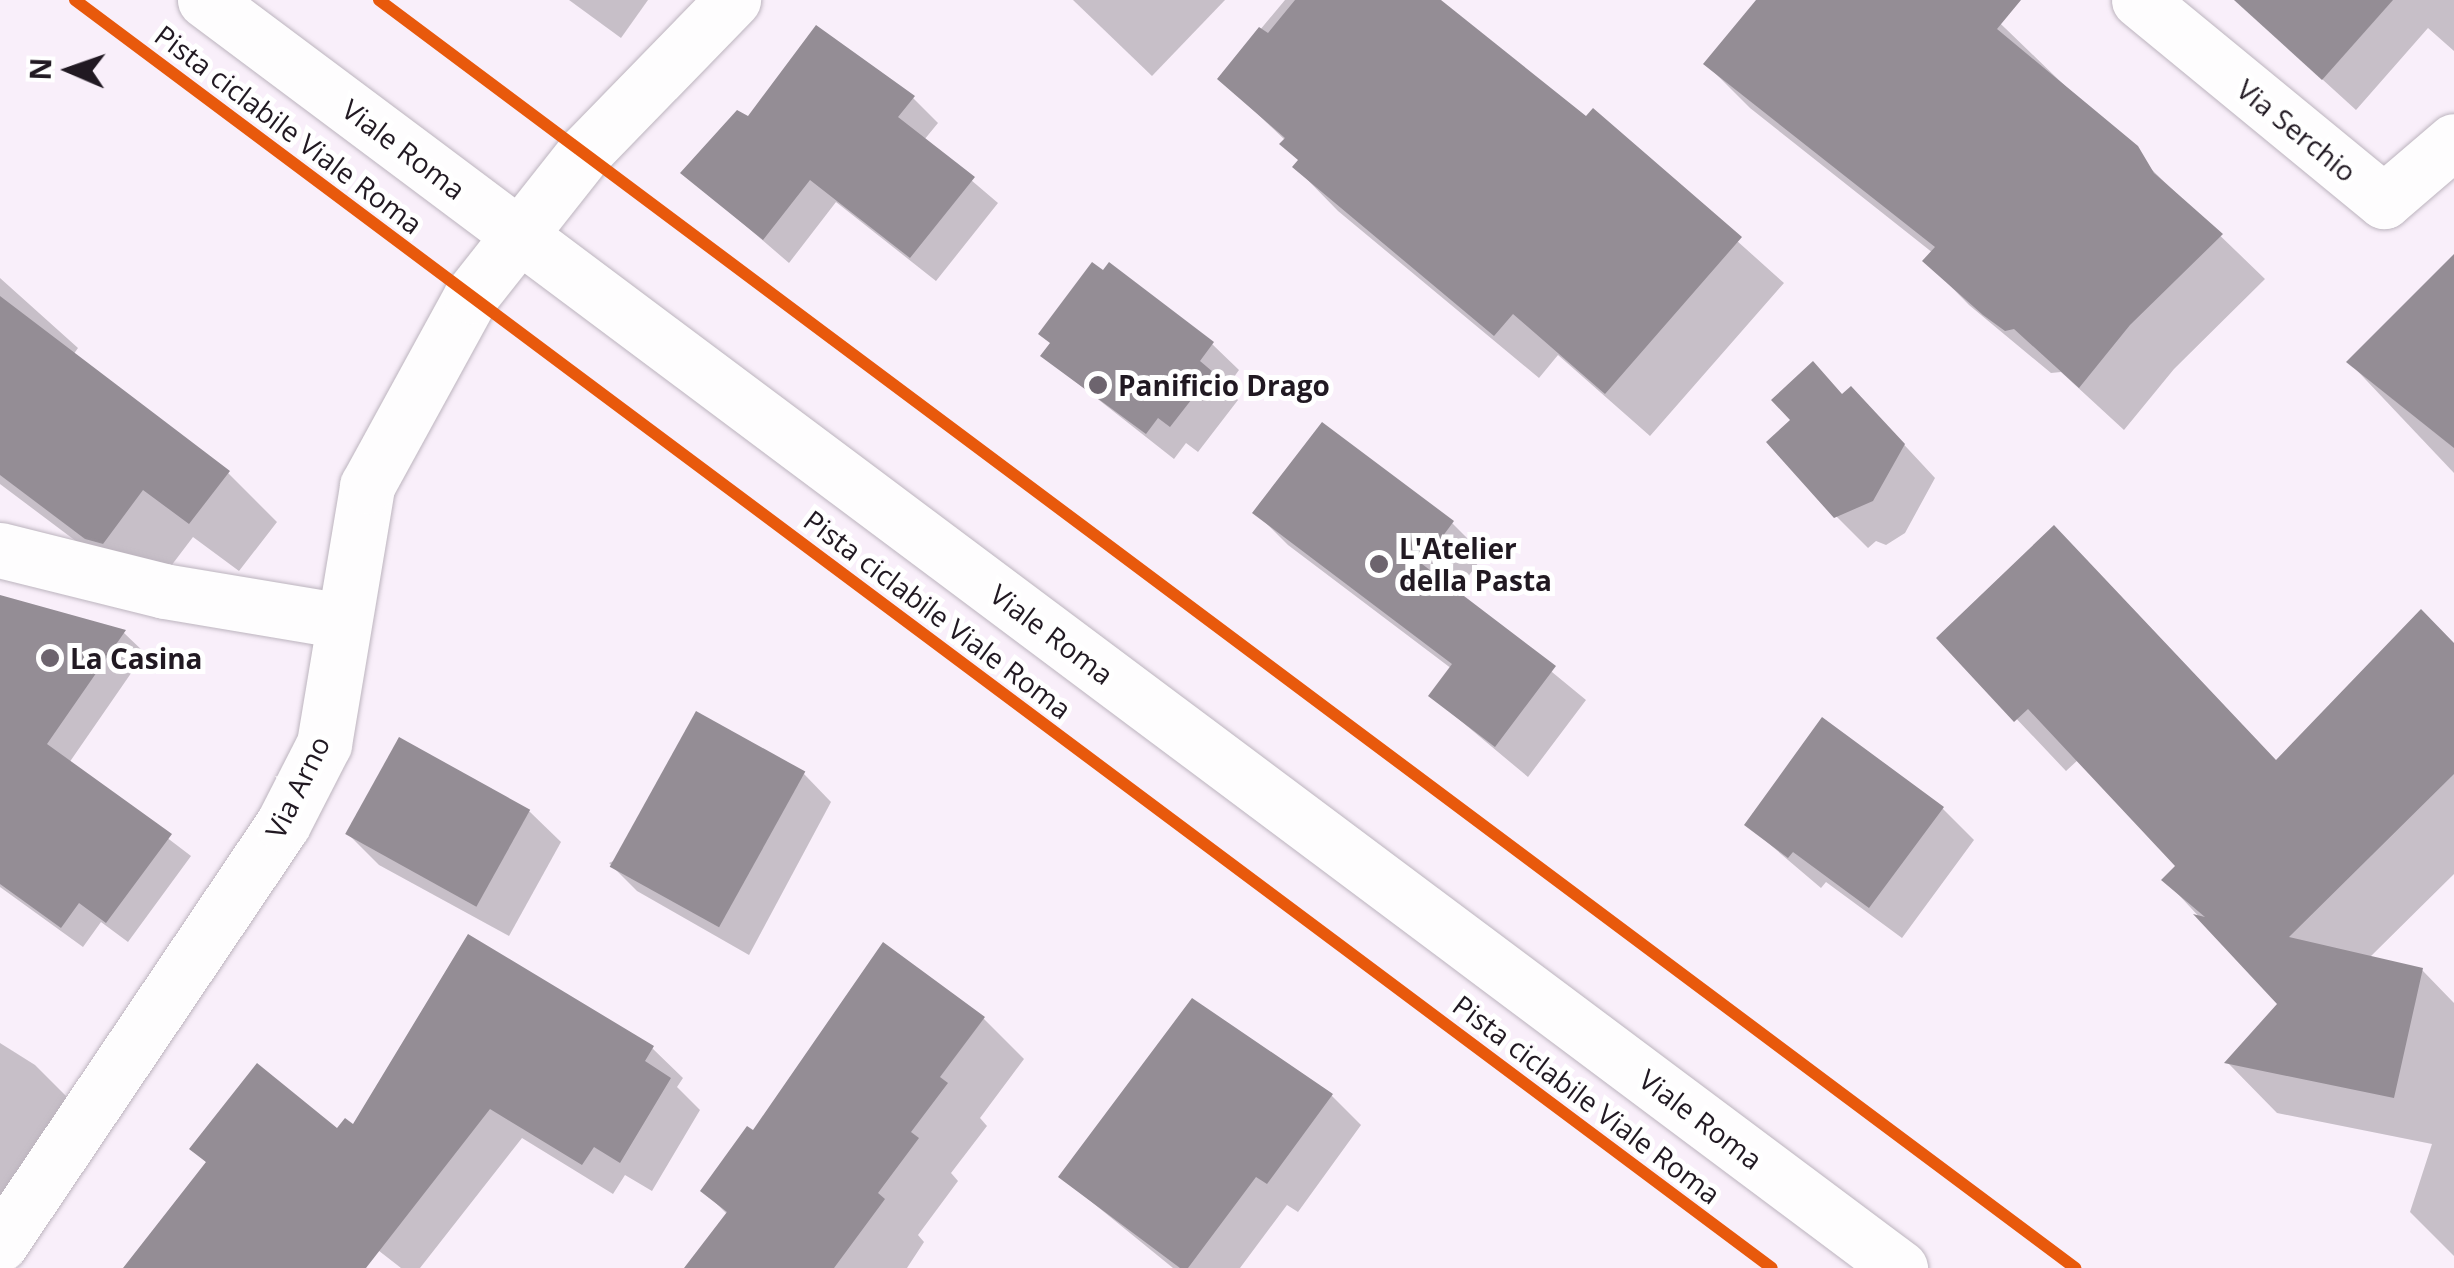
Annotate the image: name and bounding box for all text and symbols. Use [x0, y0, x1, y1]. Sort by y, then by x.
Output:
street label: Pista ciclabile Viale Roma [149, 18, 429, 240]
north arrow [20, 20, 120, 120]
text: N [21, 57, 59, 81]
street label: Via Serchio [2231, 72, 2363, 188]
street label: Viale Roma [336, 92, 472, 206]
place label: Panificio Drago [1118, 368, 1330, 402]
marker: Panificio Drago [1087, 374, 1109, 396]
street label: Pista ciclabile Viale Roma [798, 503, 1078, 725]
place label: L'Atelier della Pasta [1399, 531, 1552, 597]
marker: L'Atelier della Pasta [1368, 553, 1390, 575]
street label: Viale Roma [984, 577, 1120, 691]
place label: La Casina [70, 641, 203, 675]
marker: La Casina [39, 647, 61, 669]
street label: Via Arno [258, 730, 336, 844]
street label: Pista ciclabile Viale Roma [1447, 988, 1727, 1210]
street label: Viale Roma [1633, 1062, 1769, 1176]

